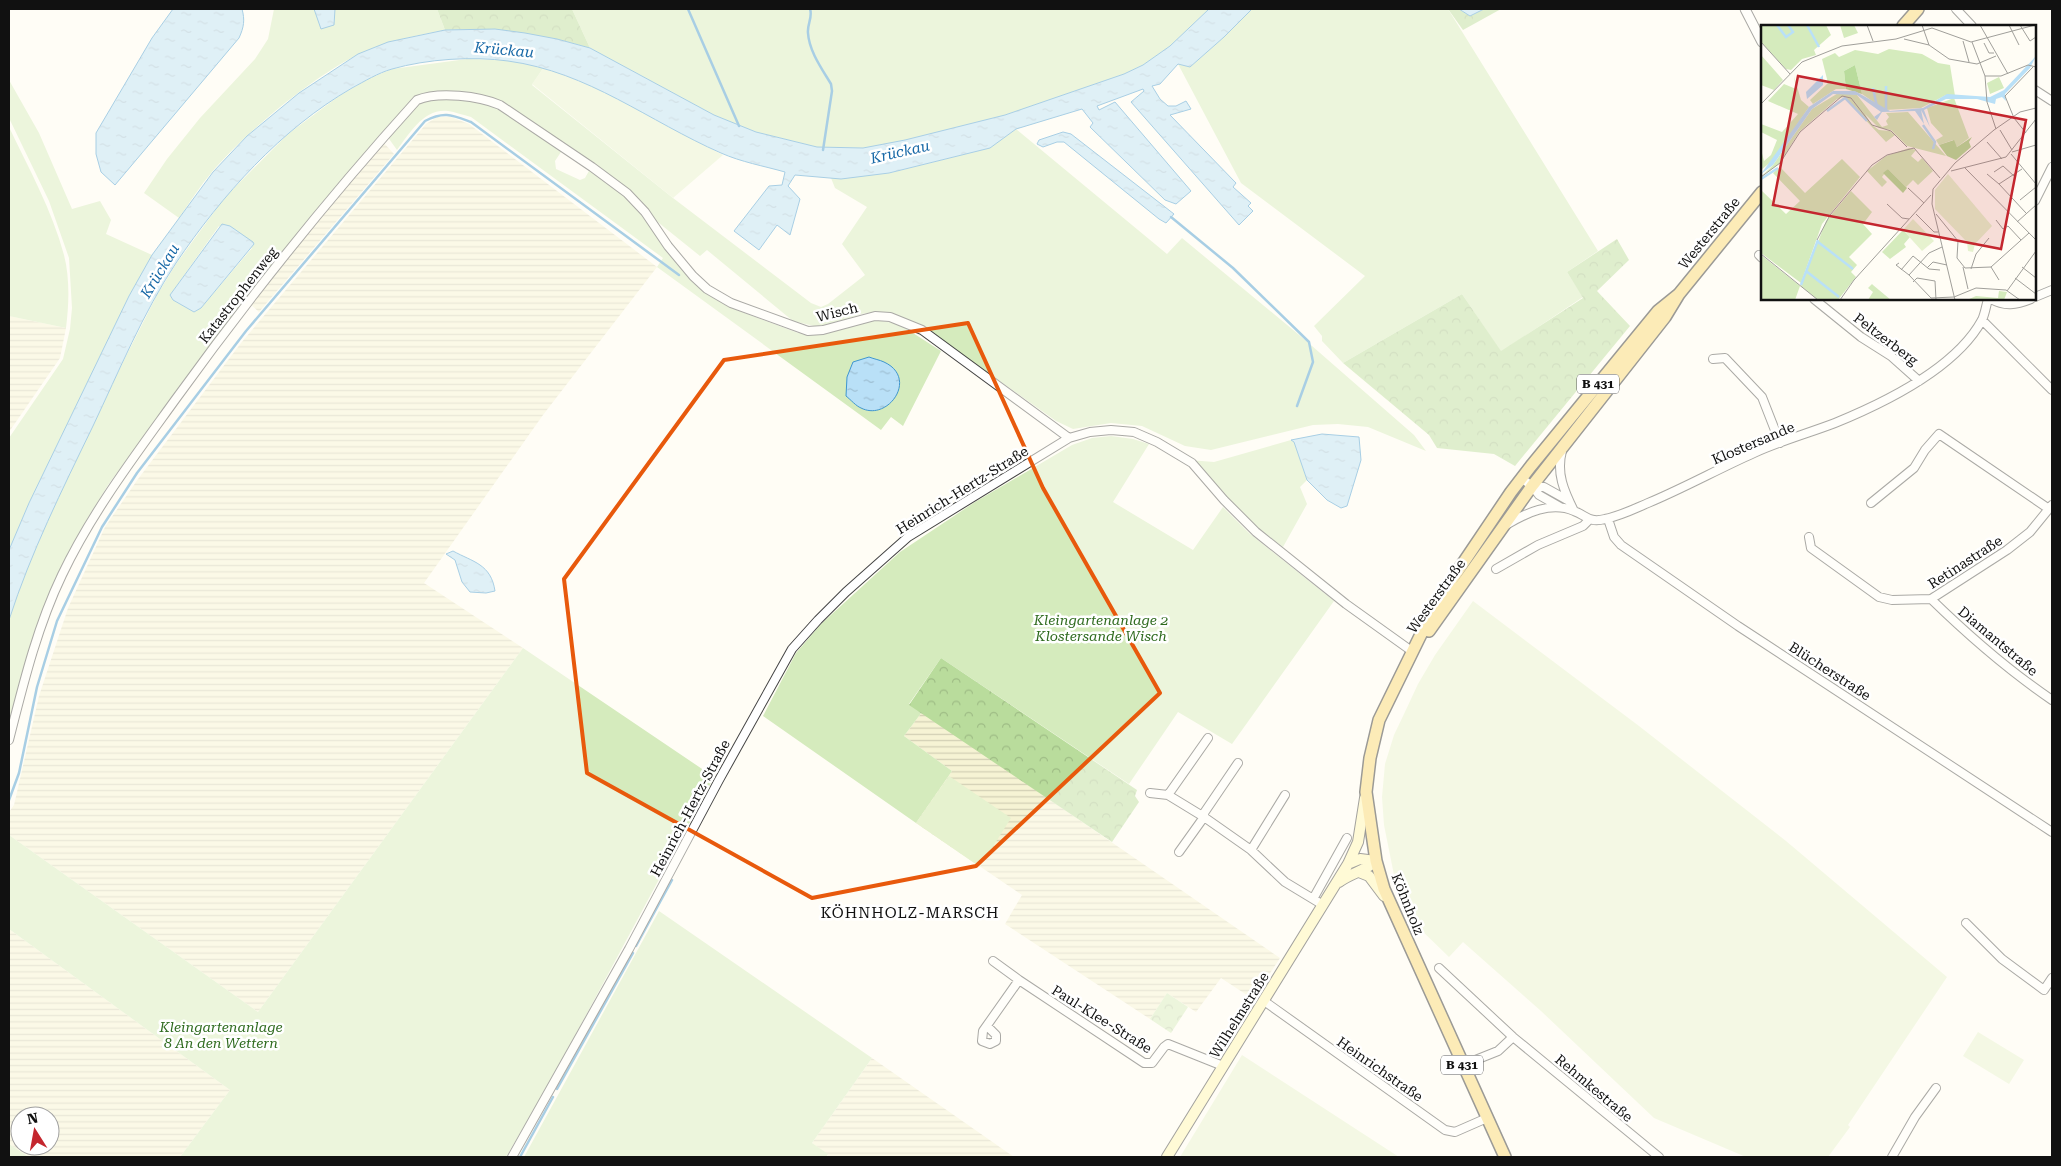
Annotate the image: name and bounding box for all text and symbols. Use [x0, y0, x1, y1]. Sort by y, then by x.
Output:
inset map [1761, 25, 2036, 300]
water label: Krückau [472, 38, 535, 62]
water label: Krückau [868, 136, 931, 168]
street label: Westerstraße [1675, 194, 1743, 272]
water label: Krückau [136, 241, 183, 302]
street label: Katastrophenweg [195, 244, 281, 346]
street label: Wisch [815, 299, 859, 325]
street label: Peltzerberg [1851, 310, 1921, 368]
road number: B 431 [1577, 374, 1619, 394]
street label: Klostersande [1709, 418, 1797, 468]
street label: Heinrich-Hertz-Straße [893, 443, 1031, 537]
street label: Retinastraße [1925, 532, 2005, 592]
street label: Westerstraße [1404, 555, 1469, 636]
street label: Diamantstraße [1955, 603, 2041, 679]
park label: Kleingartenanlage 2 Klostersande Wisch [1033, 612, 1168, 644]
street label: Blücherstraße [1786, 639, 1874, 704]
street label: Heinrich-Hertz-Straße [647, 737, 733, 879]
street label: Köhnholz [1388, 871, 1428, 937]
district label: KÖHNHOLZ-MARSCH [821, 904, 999, 922]
street label: Wilhelmstraße [1206, 969, 1272, 1061]
street label: Paul-Klee-Straße [1049, 982, 1155, 1056]
park label: Kleingartenanlage 8 An den Wettern [158, 1019, 283, 1051]
street label: Heinrichstraße [1334, 1033, 1426, 1105]
street label: Rehmkestraße [1552, 1051, 1636, 1125]
road number: B 431 [1441, 1056, 1483, 1074]
north arrow [10, 1106, 60, 1156]
text: N [26, 1109, 40, 1127]

